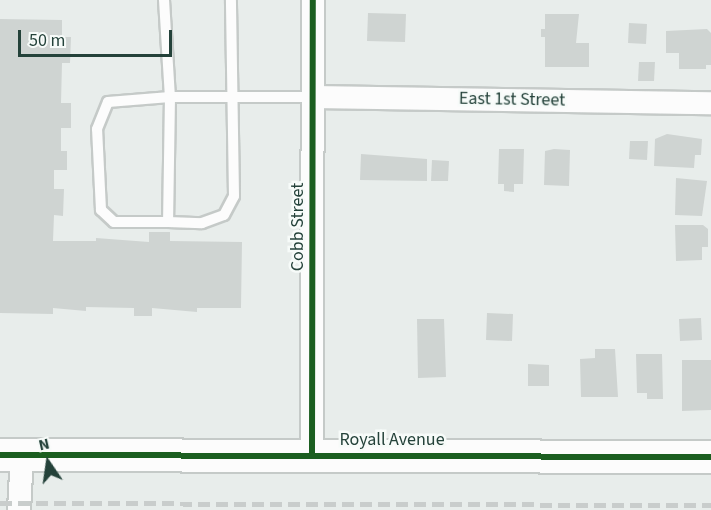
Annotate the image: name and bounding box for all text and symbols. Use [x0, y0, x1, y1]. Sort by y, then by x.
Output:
scale bar [21, 18, 176, 56]
text: 50 m [29, 28, 65, 53]
street label: East 1st Street [459, 88, 565, 112]
street label: Cobb Street [287, 183, 309, 271]
street label: Royall Avenue [339, 429, 445, 451]
north arrow [18, 432, 78, 492]
text: N [36, 433, 52, 456]

